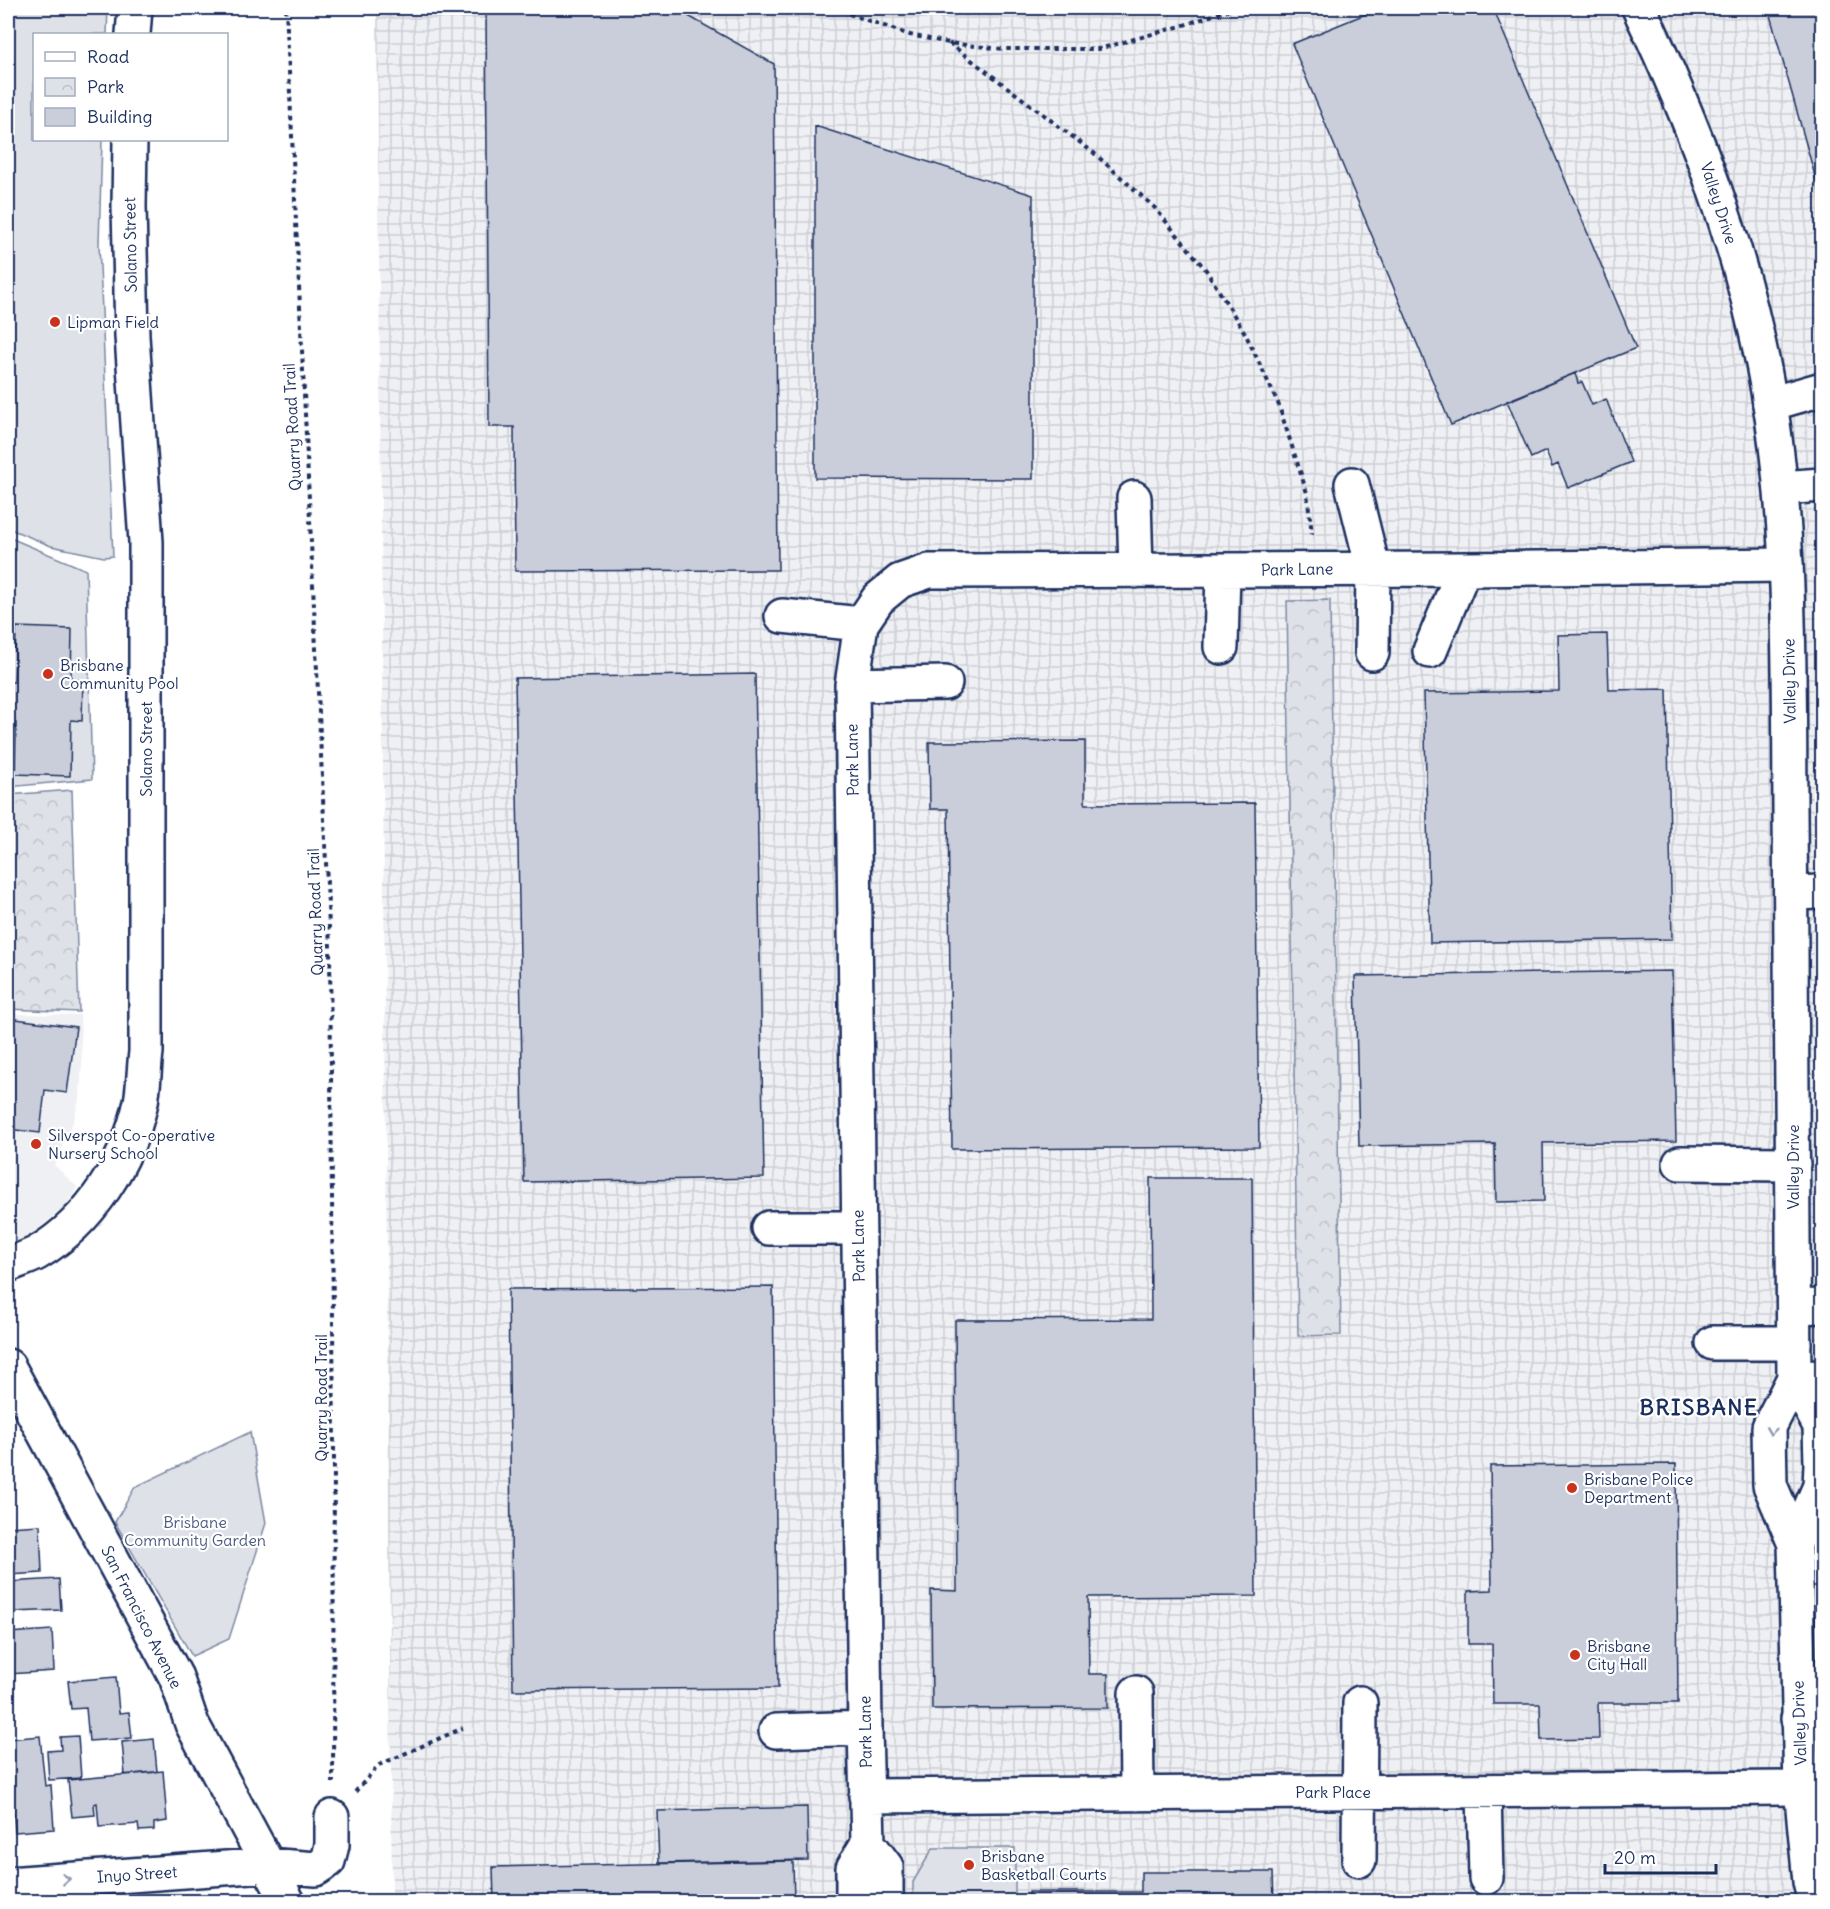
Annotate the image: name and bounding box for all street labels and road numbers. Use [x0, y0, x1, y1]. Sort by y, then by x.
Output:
street label: Valley Drive [1696, 159, 1742, 247]
street label: Solano Street [119, 197, 141, 293]
street label: Quarry Road Trail [279, 363, 305, 491]
street label: Park Lane [1261, 558, 1333, 580]
street label: Valley Drive [1778, 638, 1800, 724]
street label: Solano Street [136, 701, 156, 797]
street label: Park Lane [841, 724, 863, 796]
street label: Quarry Road Trail [303, 848, 327, 976]
street label: Valley Drive [1783, 1124, 1803, 1210]
street label: Park Lane [847, 1210, 869, 1282]
street label: Quarry Road Trail [311, 1334, 331, 1462]
street label: San Francisco Avenue [97, 1542, 187, 1692]
street label: Valley Drive [1788, 1680, 1810, 1766]
street label: Park Lane [854, 1696, 876, 1768]
street label: Park Place [1295, 1782, 1371, 1802]
street label: Inyo Street [96, 1861, 179, 1887]

